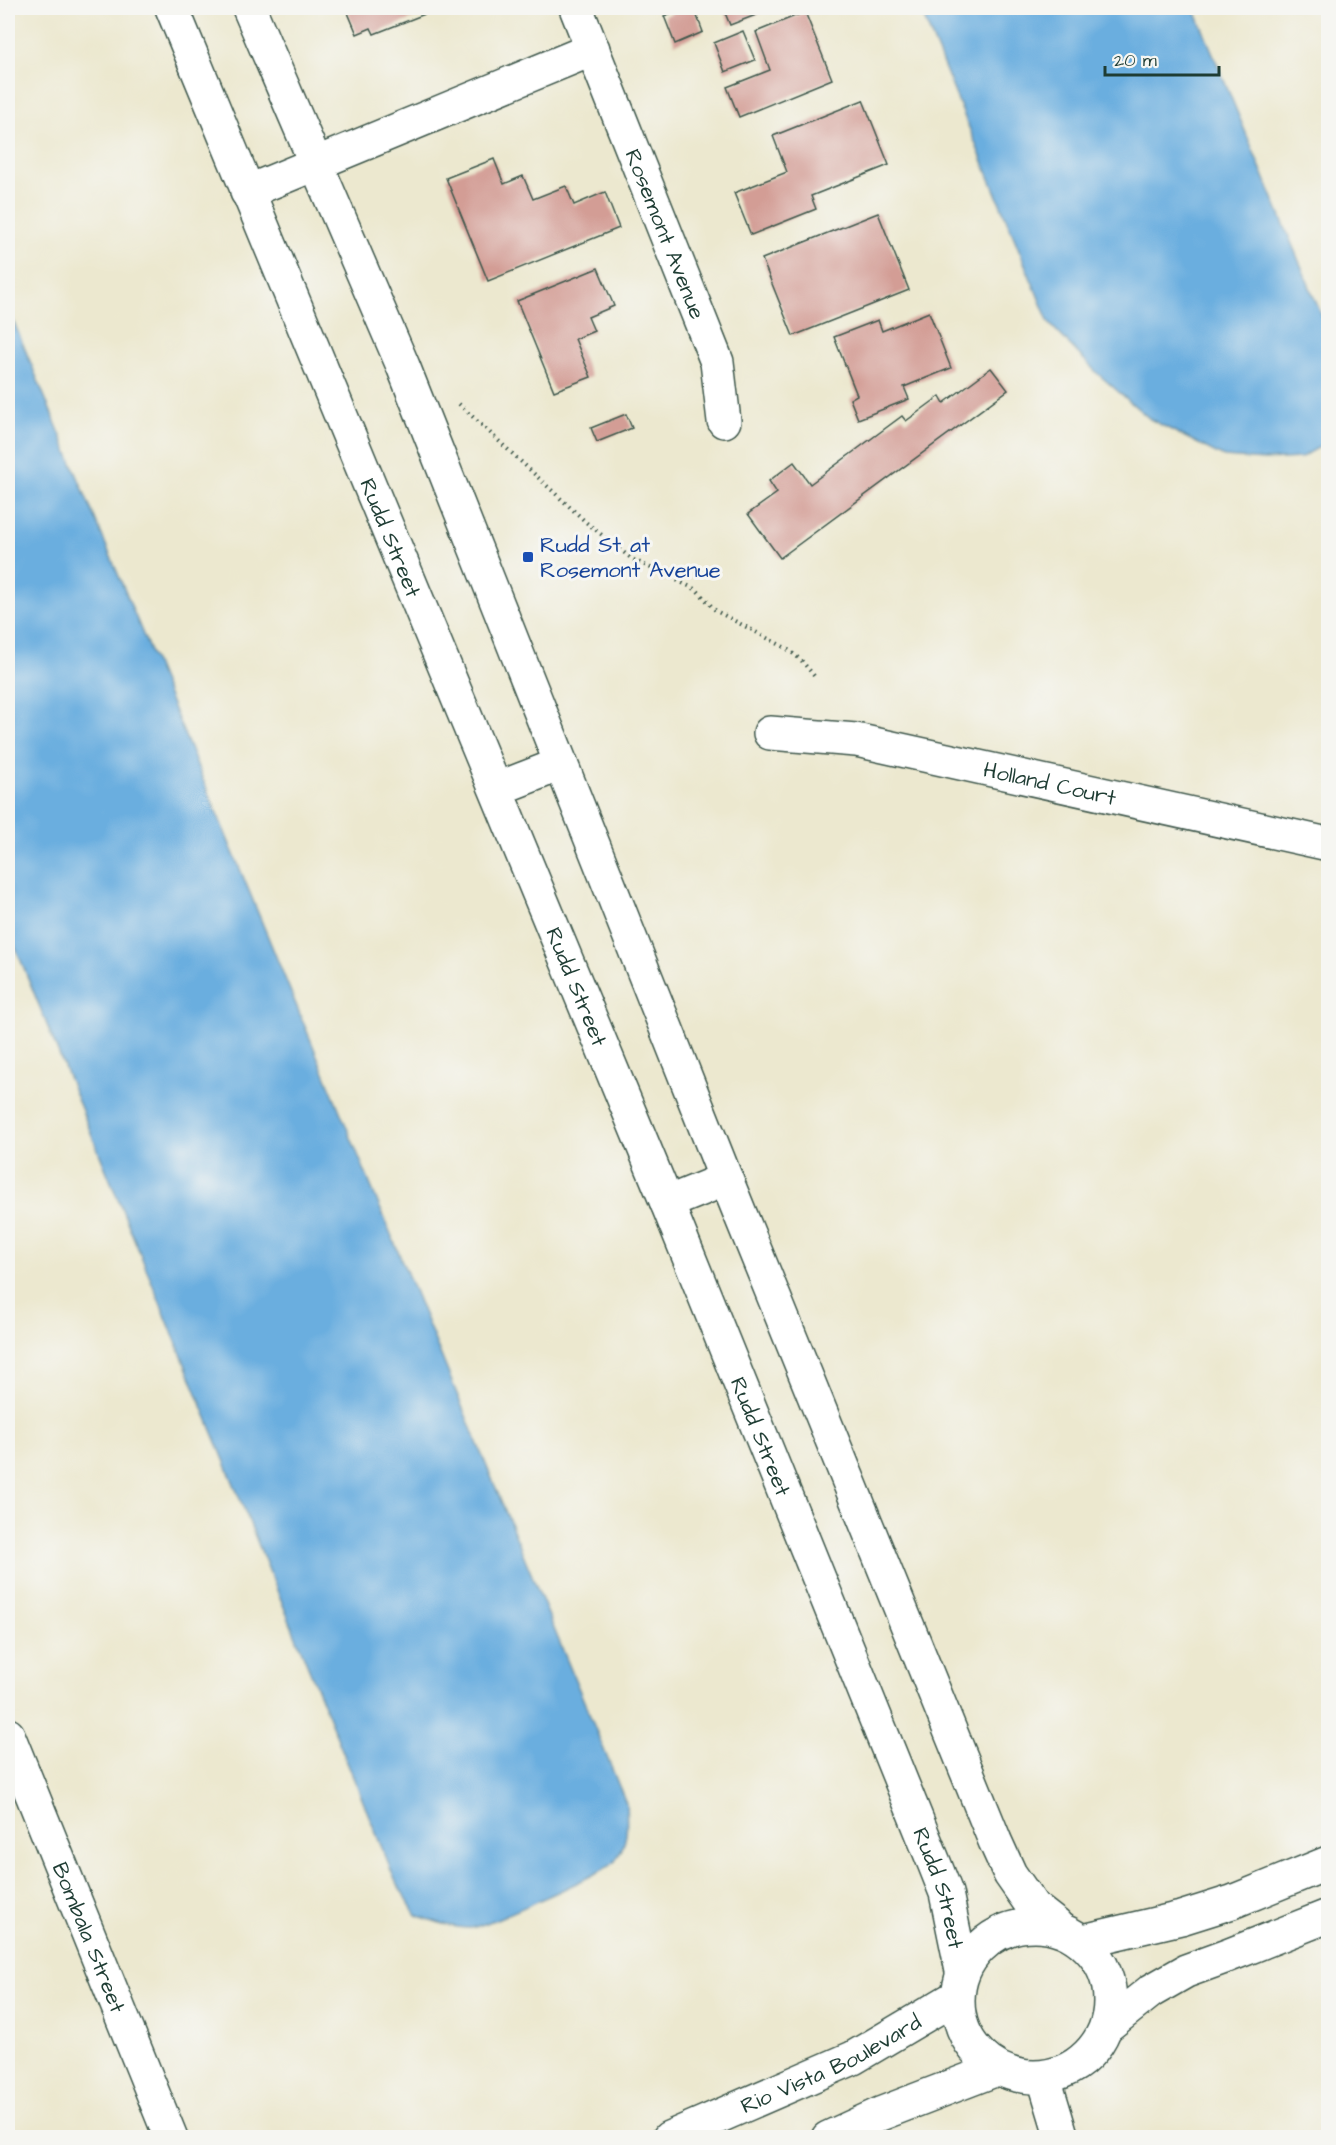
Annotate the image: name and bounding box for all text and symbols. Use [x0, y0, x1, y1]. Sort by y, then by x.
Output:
scale bar [1105, 39, 1219, 77]
text: 20 m [1114, 48, 1157, 73]
street label: Rosemont Avenue [617, 145, 712, 324]
street label: Rudd Street [351, 474, 428, 602]
place label: Rudd St at Rosemont Avenue [540, 530, 721, 586]
marker: Rudd St at Rosemont Avenue [521, 550, 535, 564]
street label: Holland Court [980, 755, 1119, 814]
street label: Rudd Street [537, 923, 614, 1051]
street label: Rudd Street [722, 1372, 798, 1501]
street label: Rudd Street [904, 1823, 971, 1952]
street label: Bombala Street [44, 1858, 133, 2018]
street label: Rio Vista Boulevard [736, 2007, 927, 2122]

